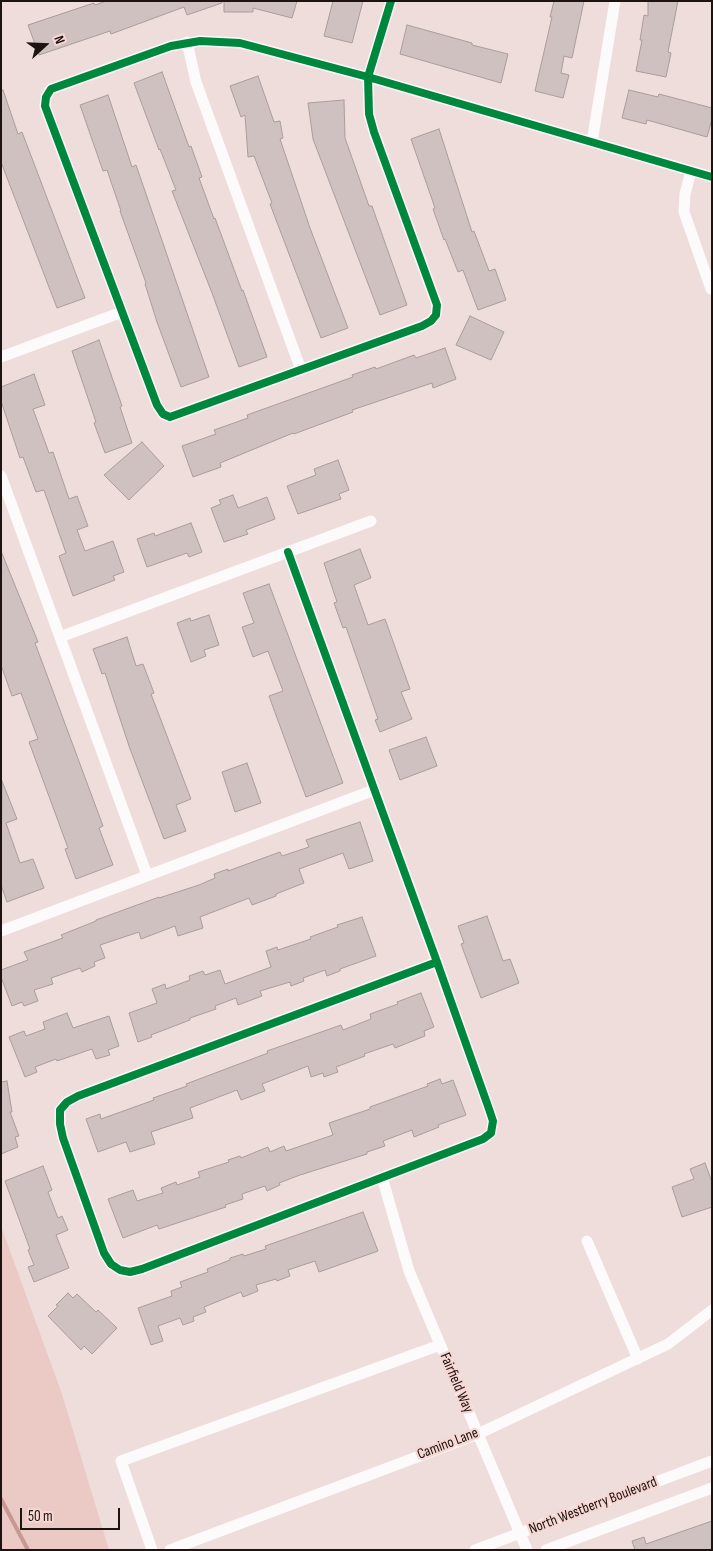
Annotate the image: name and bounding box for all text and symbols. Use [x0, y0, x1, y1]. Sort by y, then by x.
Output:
north arrow [20, 20, 70, 70]
text: N [50, 33, 69, 46]
street label: Fairfield Way [435, 1350, 477, 1416]
street label: Camino Lane [415, 1424, 481, 1464]
street label: North Westberry Boulevard [526, 1473, 660, 1539]
scale bar [22, 1498, 122, 1530]
text: 50 m [28, 1507, 53, 1526]

